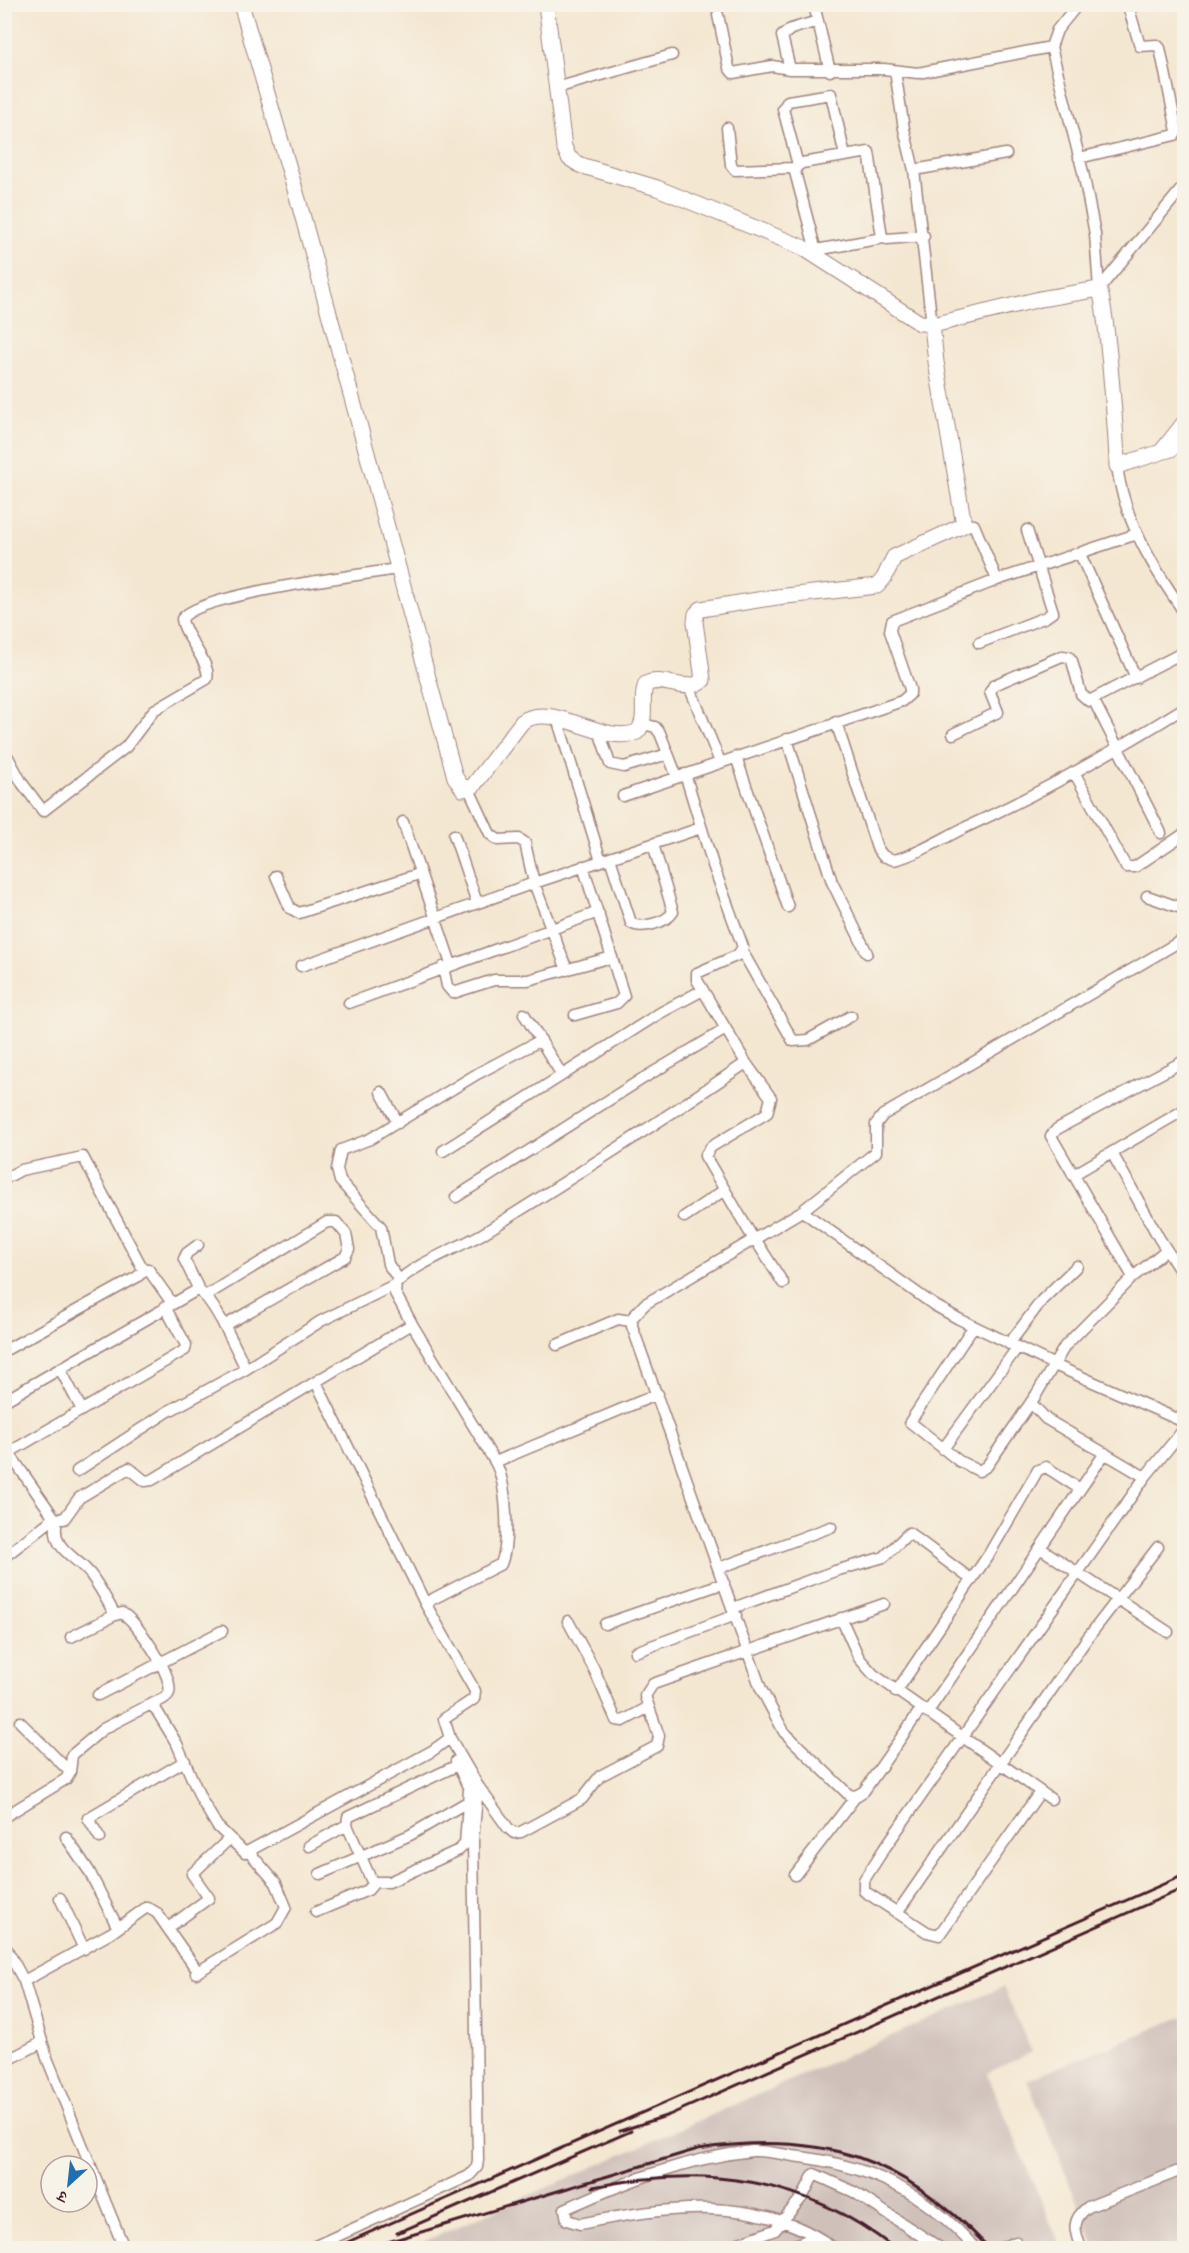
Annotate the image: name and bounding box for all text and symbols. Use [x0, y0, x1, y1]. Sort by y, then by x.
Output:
north arrow [39, 2154, 99, 2214]
text: उ [53, 2185, 72, 2208]

